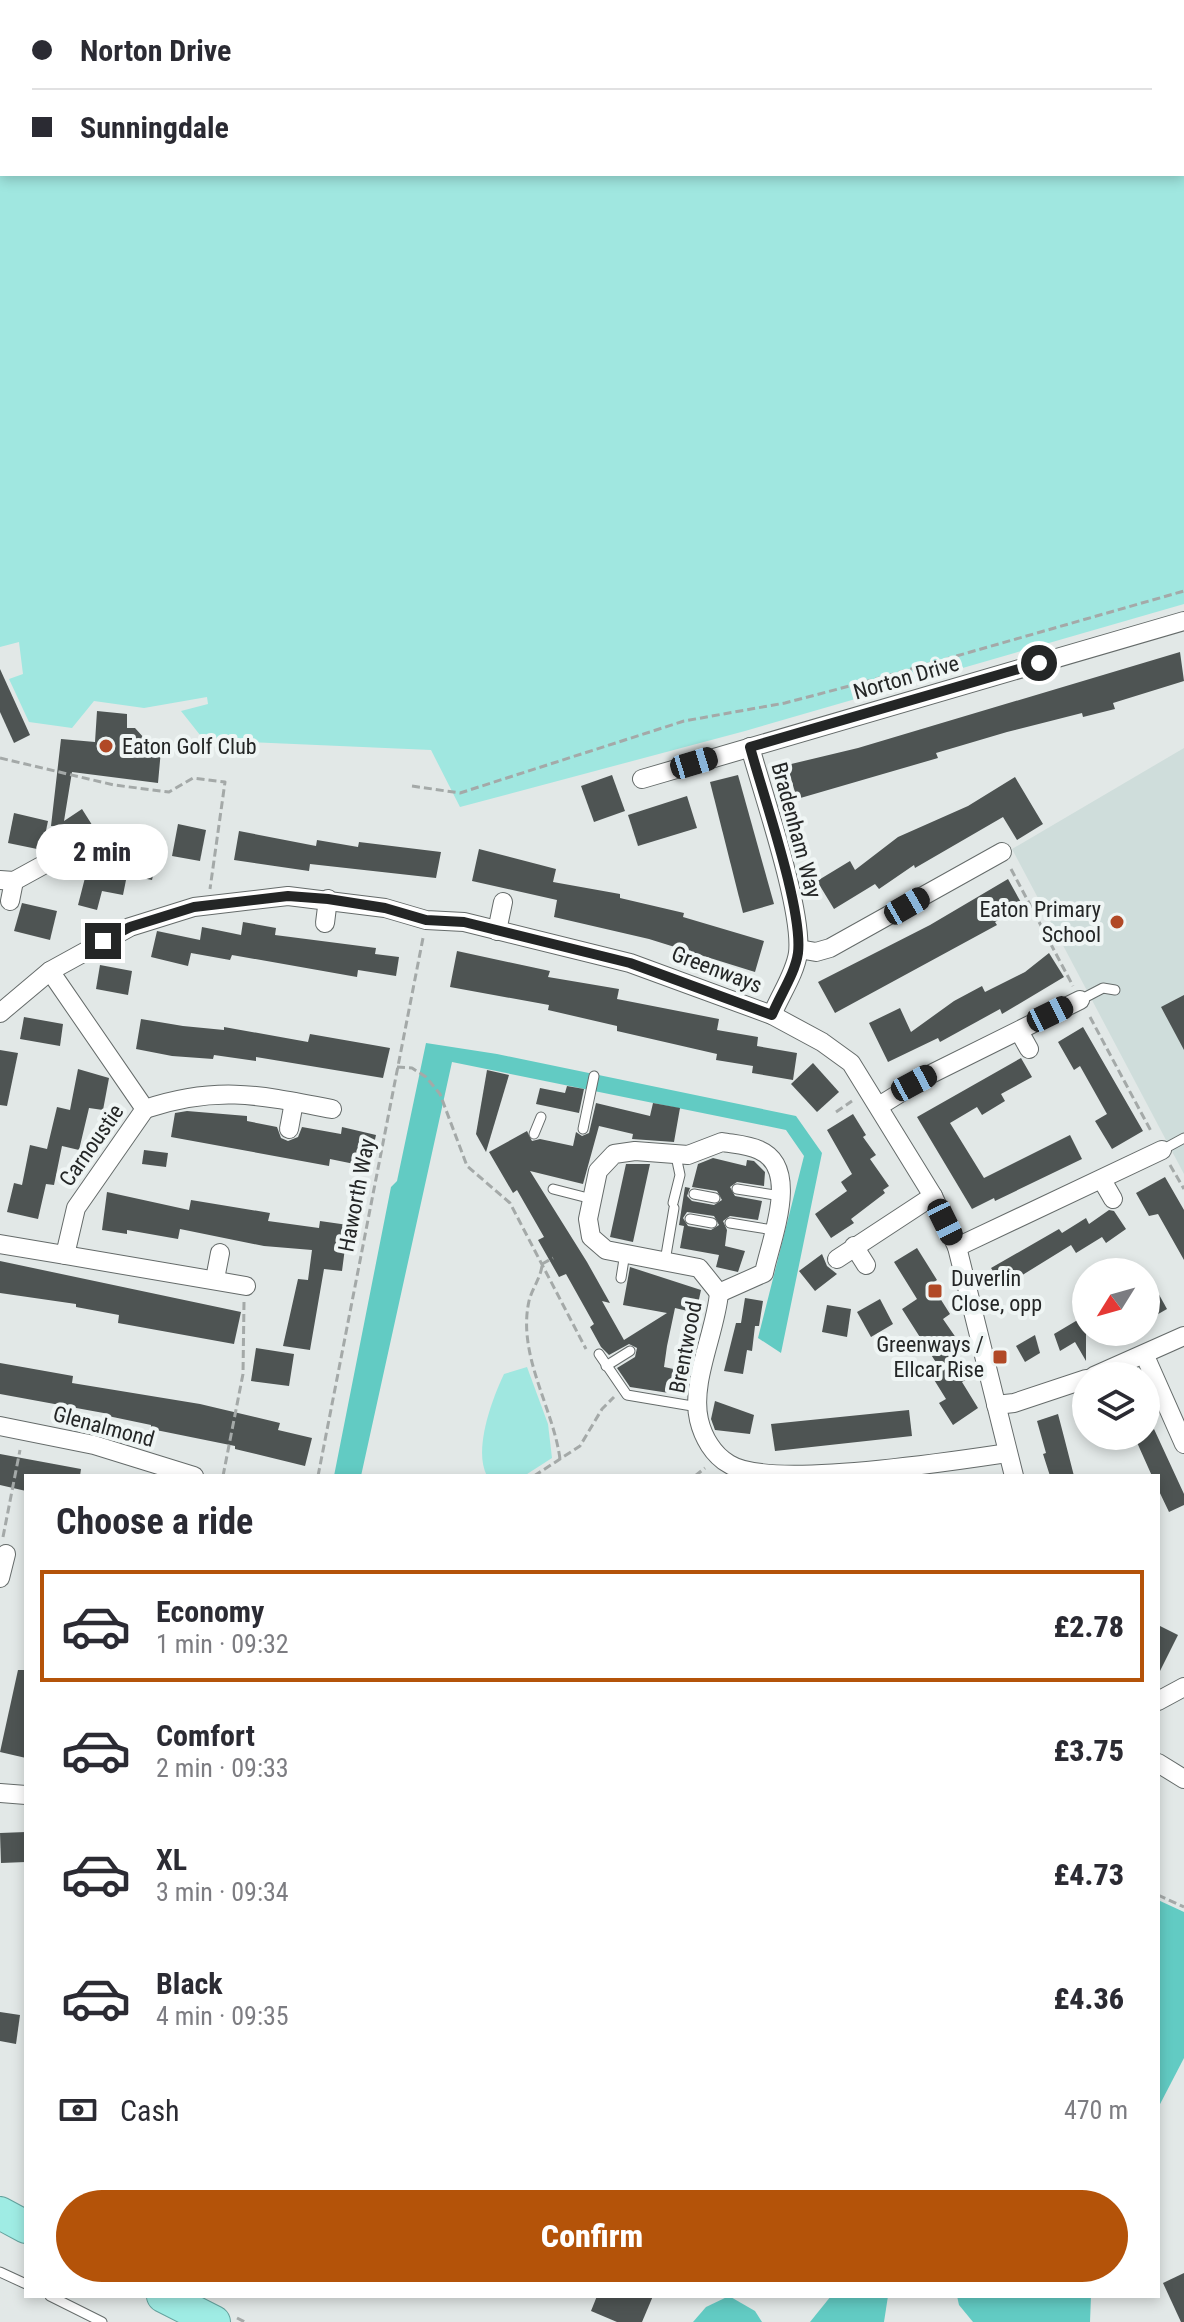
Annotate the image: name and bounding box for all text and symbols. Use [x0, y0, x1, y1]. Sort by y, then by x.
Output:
text: Norton Drive [80, 33, 231, 68]
text: Sunningdale [80, 110, 229, 145]
route start [1021, 645, 1057, 681]
street label: Norton Drive [850, 650, 962, 704]
place label: Eaton Golf Club [122, 734, 257, 759]
marker: Eaton Golf Club [97, 737, 115, 755]
car [668, 745, 720, 781]
street label: Bradenham Way [766, 760, 827, 901]
callout: 2 min [37, 825, 169, 881]
text: 2 min [73, 837, 131, 867]
car [880, 884, 934, 928]
place label: Eaton Primary School [979, 897, 1101, 947]
marker: Eaton Primary School [1108, 913, 1126, 931]
route end [85, 923, 121, 959]
street label: Greenways [668, 941, 765, 998]
car [1023, 993, 1077, 1035]
car [887, 1061, 941, 1105]
street label: Carnoustie [54, 1100, 129, 1191]
street label: Haworth Way [333, 1136, 380, 1254]
car [924, 1195, 966, 1249]
north arrow [1072, 1258, 1160, 1346]
map controls [1072, 1258, 1160, 1450]
place label: Duverlin Close, opp [951, 1266, 1042, 1316]
marker: Duverlin Close, opp [926, 1282, 944, 1300]
street label: Brentwood [664, 1299, 707, 1395]
place label: Greenways / Ellcar Rise [876, 1332, 984, 1382]
marker: Greenways / Ellcar Rise [991, 1348, 1009, 1366]
button: layers [1072, 1362, 1160, 1450]
street label: Glenalmond [51, 1401, 157, 1452]
text: Choose a ride [56, 1501, 253, 1543]
icon: car [60, 1590, 132, 1662]
text: Economy [156, 1594, 264, 1629]
text: £2.78 [1054, 1609, 1124, 1644]
text: 1 min · 09:32 [156, 1629, 289, 1659]
icon: car [60, 1714, 132, 1786]
text: Comfort [156, 1718, 255, 1753]
text: £3.75 [1054, 1733, 1124, 1768]
text: 2 min · 09:33 [156, 1753, 289, 1783]
icon: car [60, 1838, 132, 1910]
text: XL [156, 1842, 187, 1877]
text: £4.73 [1054, 1857, 1124, 1892]
text: 3 min · 09:34 [156, 1877, 289, 1907]
icon: car [60, 1962, 132, 2034]
text: Black [156, 1966, 223, 2001]
text: £4.36 [1054, 1981, 1124, 2016]
text: 4 min · 09:35 [156, 2001, 289, 2031]
icon: cash [56, 2088, 100, 2132]
text: Cash [120, 2093, 180, 2128]
text: 470 m [1064, 2095, 1128, 2125]
button: Confirm [56, 2190, 1128, 2282]

